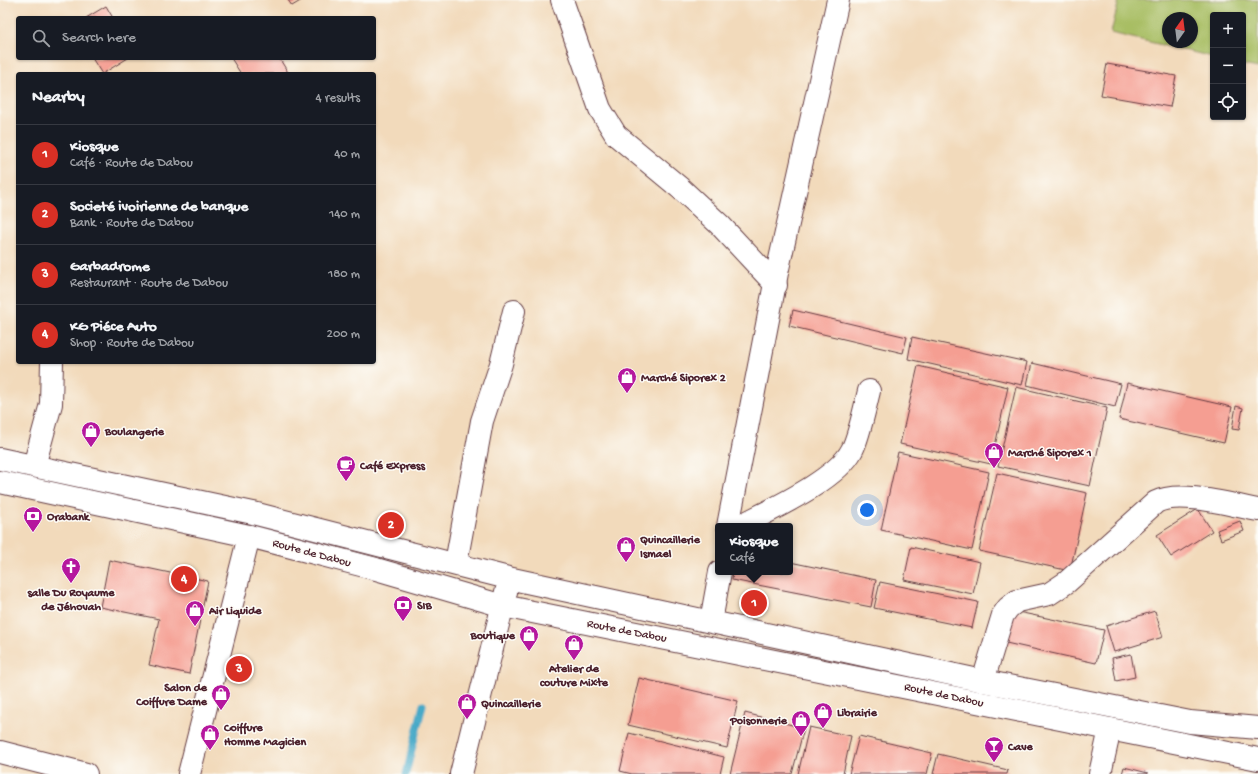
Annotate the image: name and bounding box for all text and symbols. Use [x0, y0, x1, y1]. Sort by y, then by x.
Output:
north arrow [1162, 12, 1198, 48]
map controls [1210, 12, 1246, 120]
button: + [1210, 12, 1246, 48]
search box [16, 16, 376, 60]
icon: search [30, 27, 52, 49]
text: Search here [62, 29, 136, 47]
button: − [1210, 48, 1246, 84]
button: locate [1210, 84, 1246, 120]
text: Nearby [32, 88, 85, 108]
text: 4 results [316, 91, 360, 106]
text: Kiosque [70, 138, 119, 156]
text: 1 [42, 147, 48, 162]
text: 40 m [334, 147, 360, 162]
text: Café · Route de Dabou [70, 156, 193, 171]
text: Societé ivoirienne de banque [70, 198, 248, 216]
text: 2 [42, 207, 48, 222]
text: 140 m [329, 207, 360, 222]
text: Bank · Route de Dabou [70, 216, 194, 231]
text: Garbadrome [70, 258, 150, 276]
text: 3 [42, 267, 48, 282]
text: 180 m [328, 267, 360, 282]
text: Restaurant · Route de Dabou [70, 276, 228, 291]
text: KG Piéce Auto [70, 318, 157, 336]
text: 4 [42, 327, 48, 342]
text: 200 m [327, 327, 360, 342]
text: Shop · Route de Dabou [70, 336, 194, 351]
shop icon: Marché Siporex 2 [616, 366, 638, 394]
place label: Marché Siporex 2 [641, 372, 726, 386]
shop icon: Boulangerie [80, 420, 102, 448]
place label: Boulangerie [104, 426, 165, 440]
shop icon: Marché Siporex 1 [983, 441, 1005, 469]
place label: Marché Siporex 1 [1008, 447, 1092, 461]
cafe icon: Café Express [335, 454, 357, 482]
place label: Café Express [359, 460, 425, 474]
your location [857, 500, 877, 520]
bank icon: Orabank [22, 505, 44, 533]
pin: 2 [378, 510, 404, 540]
place label: Orabank [47, 511, 91, 525]
popup [715, 523, 793, 575]
text: Kiosque [730, 533, 778, 551]
place label: Quincaillerie Ismael [640, 534, 701, 562]
shop icon: Quincaillerie Ismael [615, 535, 637, 563]
street label: Route de Dabou [271, 537, 353, 571]
text: Café [730, 551, 755, 566]
church icon: salle Du Royaume de Jéhovah [60, 556, 82, 584]
pin: 4 [171, 564, 197, 594]
place label: salle Du Royaume de Jéhovah [27, 587, 115, 615]
pin: 1 [741, 588, 767, 618]
bank icon: SIB [392, 594, 414, 622]
shop icon: Air Liquide [184, 599, 206, 627]
place label: SIB [417, 600, 432, 614]
place label: Air Liquide [208, 605, 262, 619]
street label: Route de Dabou [586, 617, 668, 647]
shop icon: Boutique [518, 624, 540, 652]
place label: Boutique [470, 630, 516, 644]
shop icon: Atelier de couture Mixte [563, 633, 585, 661]
pin: 3 [226, 654, 252, 684]
place label: Atelier de couture Mixte [540, 663, 609, 691]
street label: Route de Dabou [903, 681, 985, 711]
place label: Salon de Coiffure Dame [135, 682, 208, 710]
shop icon: Salon de Coiffure Dame [210, 683, 232, 711]
shop icon: Quincaillerie [456, 692, 478, 720]
place label: Quincaillerie [481, 698, 542, 712]
shop icon: Librairie [812, 701, 834, 729]
place label: Librairie [837, 707, 878, 721]
shop icon: Poisonnerie [790, 709, 812, 737]
place label: Poisonnerie [729, 715, 788, 729]
place label: Coiffure Homme Magicien [223, 722, 306, 750]
shop icon: Coiffure Homme Magicien [199, 723, 221, 751]
bar icon: Cave [983, 735, 1005, 763]
place label: Cave [1007, 741, 1033, 755]

